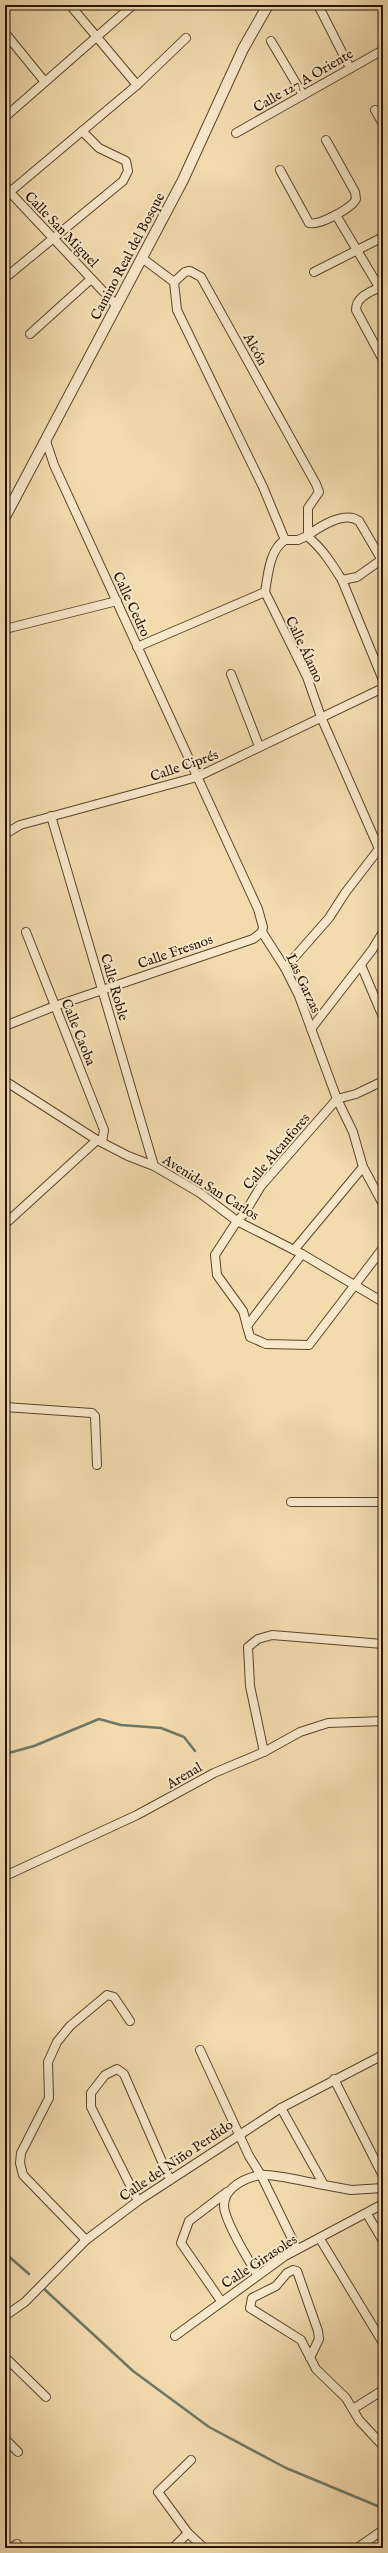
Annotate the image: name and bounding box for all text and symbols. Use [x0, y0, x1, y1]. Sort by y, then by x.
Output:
street label: Calle 127 A Oriente [250, 45, 357, 117]
street label: Calle San Miguel [20, 188, 102, 272]
street label: Camino Real del Bosque [87, 189, 169, 323]
street label: Alcón [238, 329, 272, 369]
street label: Calle Cedro [108, 569, 154, 640]
street label: Calle Álamo [281, 613, 328, 686]
street label: Calle Ciprés [148, 746, 221, 786]
street label: Calle Fresnos [135, 931, 215, 973]
street label: Las Garzas [281, 951, 325, 1016]
street label: Calle Roble [96, 952, 132, 1023]
street label: Calle Caoba [57, 996, 100, 1069]
street label: Calle Alcanfores [239, 1109, 314, 1194]
street label: Avenida San Carlos [158, 1150, 262, 1225]
street label: Arenal [163, 1758, 206, 1794]
street label: Calle del Niño Perdido [116, 2116, 237, 2206]
street label: Calle Girasoles [218, 2231, 301, 2293]

